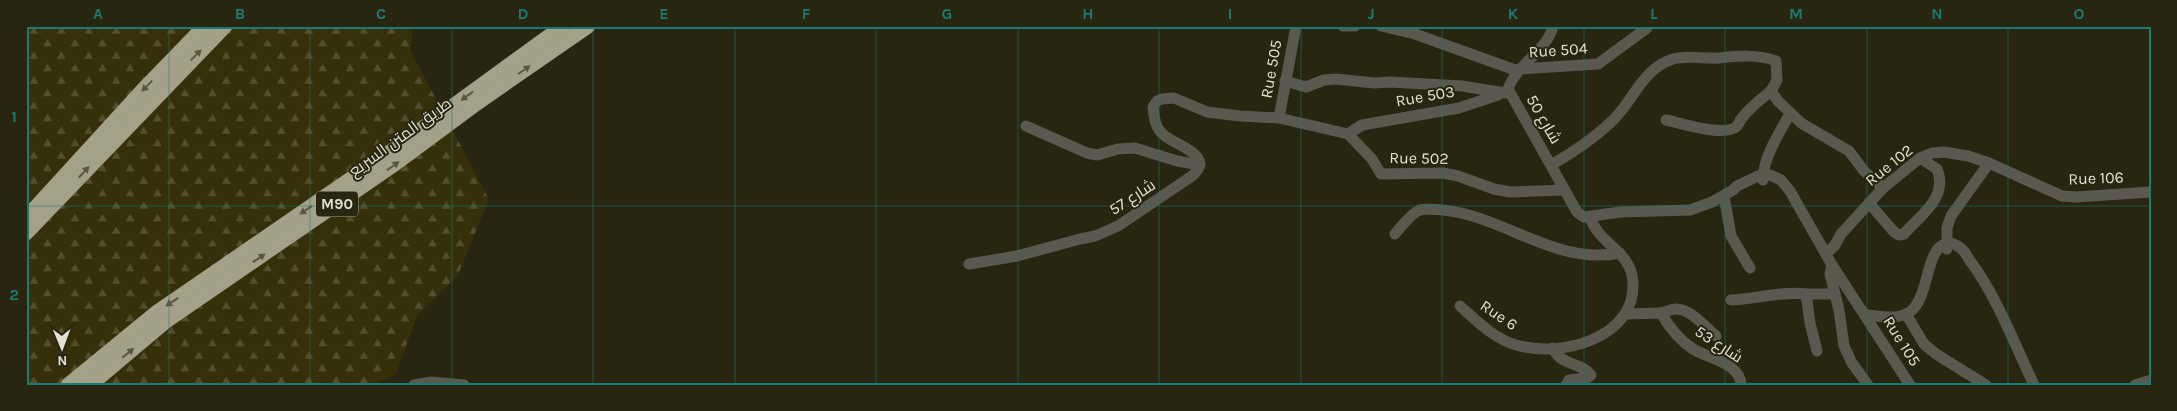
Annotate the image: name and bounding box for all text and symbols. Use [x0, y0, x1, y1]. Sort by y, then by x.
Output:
text: A [93, 4, 103, 23]
text: B [235, 4, 245, 23]
text: C [376, 4, 386, 23]
text: D [518, 4, 529, 23]
text: E [659, 4, 669, 23]
text: F [802, 4, 811, 23]
text: G [942, 4, 952, 23]
text: H [1082, 4, 1094, 23]
text: I [1228, 4, 1232, 23]
text: J [1367, 4, 1375, 23]
text: K [1508, 4, 1519, 23]
text: L [1650, 4, 1658, 23]
text: M [1789, 4, 1803, 23]
text: N [1931, 4, 1943, 23]
text: O [2074, 4, 2085, 23]
street label: Rue 505 [1257, 38, 1285, 100]
street label: Rue 504 [1528, 38, 1588, 62]
one-way arrow [190, 49, 202, 61]
one-way arrow [517, 65, 531, 75]
one-way arrow [141, 80, 153, 92]
street label: Rue 503 [1394, 81, 1456, 111]
one-way arrow [460, 91, 474, 101]
street label: شارع 50 [1521, 91, 1566, 148]
street label: طريق المتن السريع [345, 93, 456, 182]
text: 1 [11, 107, 17, 126]
street label: Rue 102 [1861, 140, 1917, 190]
street label: Rue 502 [1389, 148, 1449, 168]
one-way arrow [386, 161, 399, 171]
one-way arrow [78, 167, 90, 179]
street label: Rue 106 [2068, 168, 2124, 188]
street label: شارع 57 [1105, 175, 1160, 221]
road number: M90 [316, 192, 358, 216]
one-way arrow [299, 205, 312, 215]
one-way arrow [252, 253, 265, 263]
text: 2 [9, 285, 19, 304]
street label: Rue 6 [1477, 296, 1521, 334]
one-way arrow [165, 297, 178, 307]
street label: Rue 105 [1879, 313, 1925, 369]
street label: شارع 53 [1690, 322, 1747, 368]
north arrow [38, 324, 88, 374]
one-way arrow [121, 348, 134, 359]
text: N [57, 352, 67, 369]

